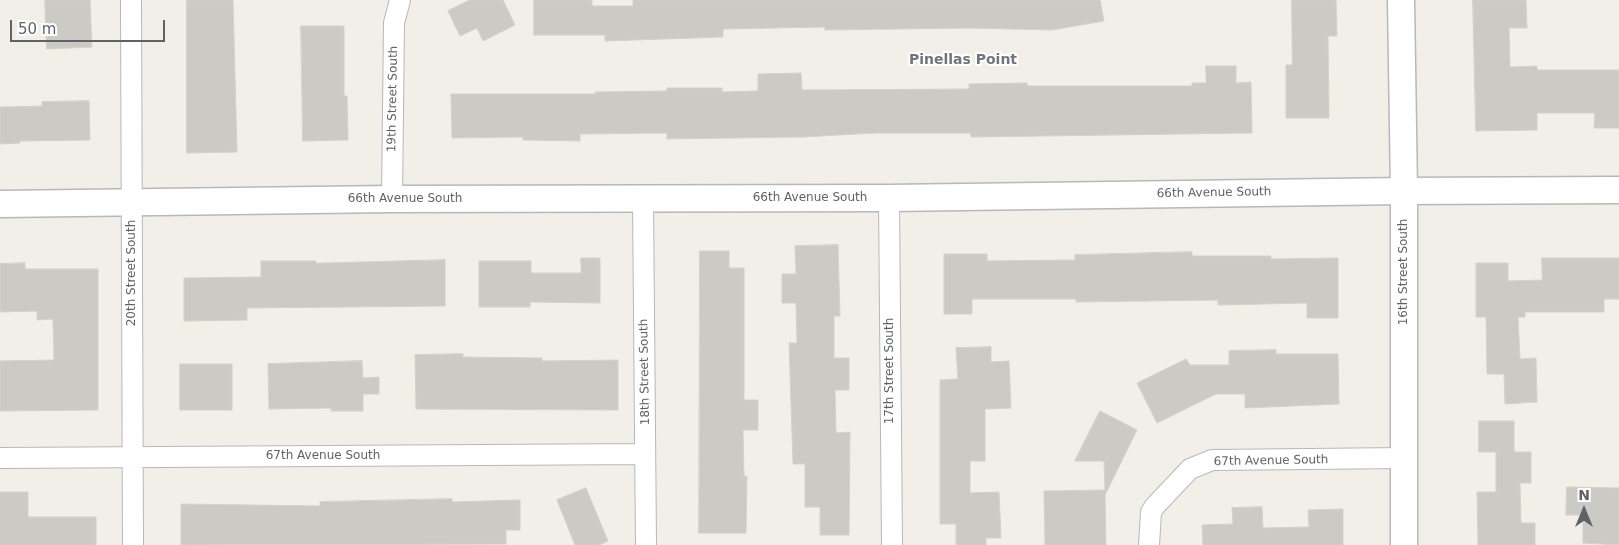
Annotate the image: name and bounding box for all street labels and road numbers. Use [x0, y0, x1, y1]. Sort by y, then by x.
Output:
street label: 19th Street South [385, 46, 401, 152]
street label: 66th Avenue South [1157, 185, 1271, 201]
street label: 66th Avenue South [753, 191, 867, 205]
street label: 66th Avenue South [348, 192, 462, 206]
street label: 16th Street South [1397, 219, 1411, 325]
street label: 20th Street South [125, 220, 139, 326]
street label: 17th Street South [883, 318, 897, 424]
street label: 18th Street South [637, 319, 653, 425]
street label: 67th Avenue South [266, 449, 380, 463]
street label: 67th Avenue South [1214, 453, 1328, 469]

